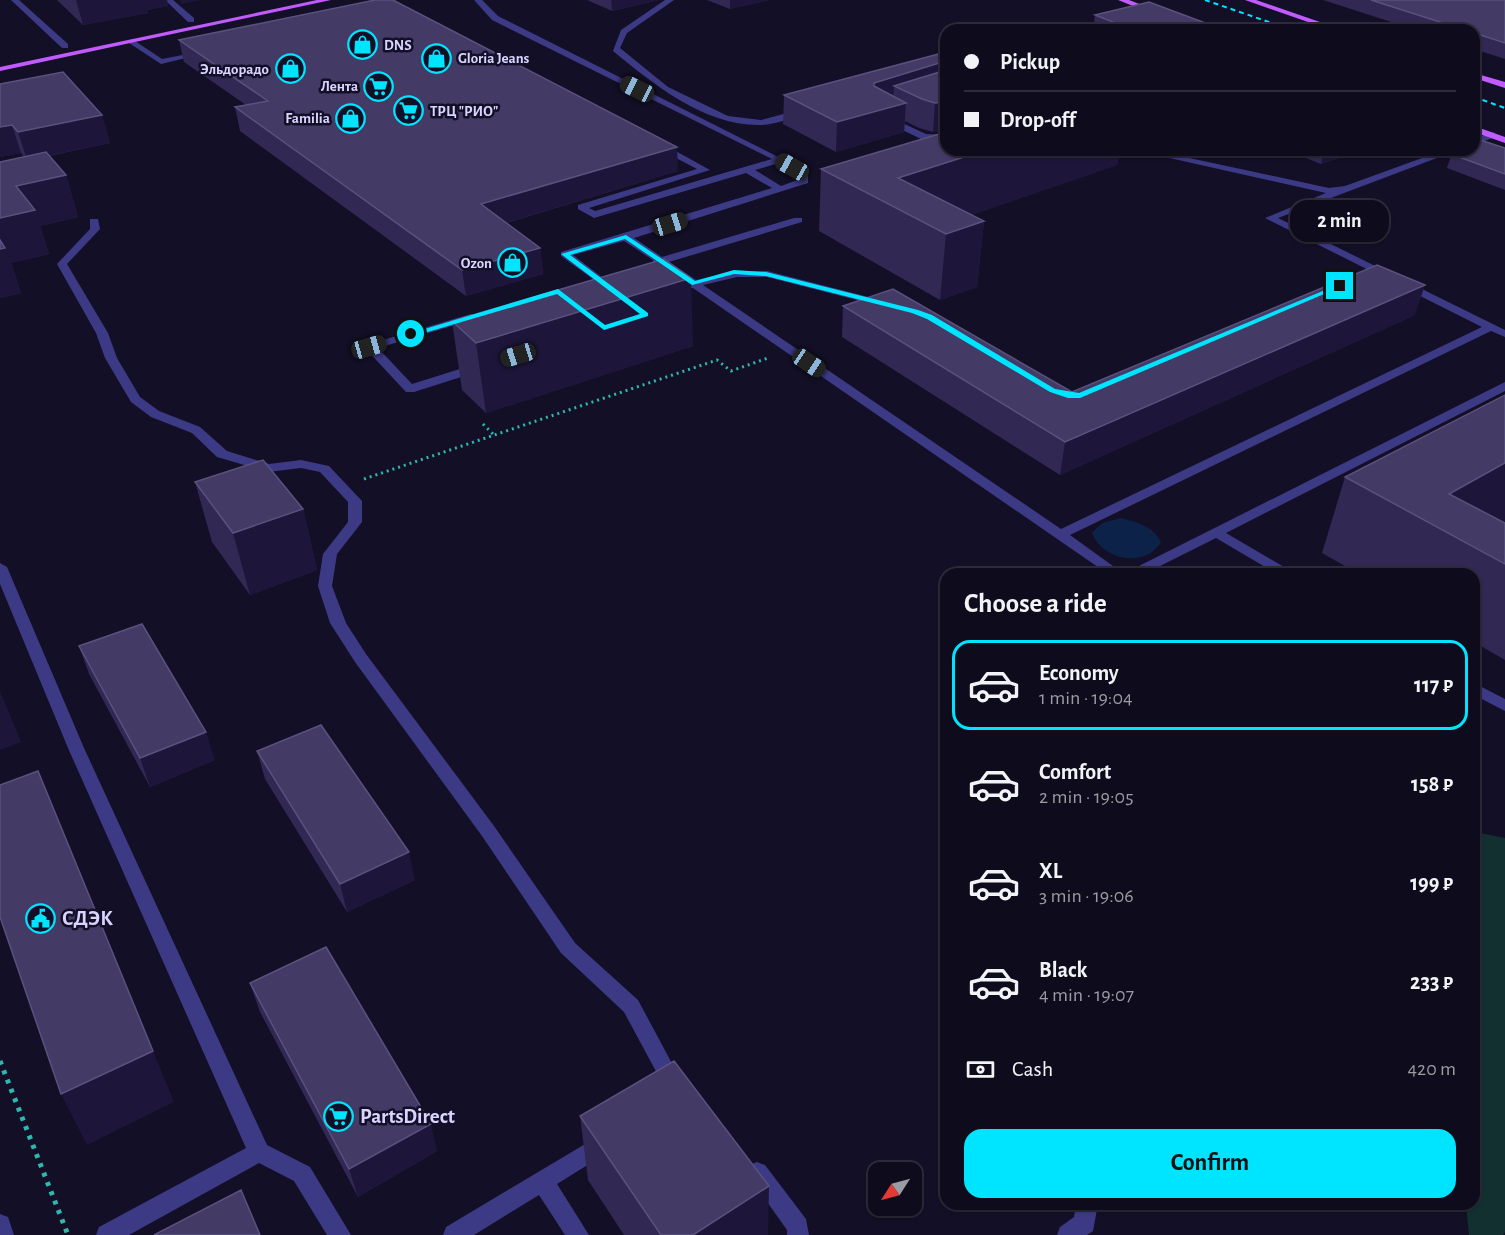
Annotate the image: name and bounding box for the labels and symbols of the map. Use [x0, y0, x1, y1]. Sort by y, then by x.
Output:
shop icon: DNS [347, 29, 379, 61]
place label: DNS [384, 38, 412, 53]
shop icon: Gloria Jeans [421, 42, 453, 74]
place label: Gloria Jeans [458, 51, 530, 66]
shop icon: Эльдорадо [274, 53, 306, 85]
place label: Эльдорадо [200, 62, 269, 77]
supermarket icon: Лента [363, 70, 395, 102]
car [617, 73, 657, 105]
place label: Лента [321, 79, 358, 94]
supermarket icon: ТРЦ "РИО" [393, 95, 425, 127]
shop icon: Familia [335, 102, 367, 134]
place label: ТРЦ "РИО" [430, 104, 498, 119]
place label: Familia [285, 111, 330, 126]
car [772, 150, 812, 184]
callout: 2 min [1290, 199, 1390, 241]
car [650, 210, 690, 238]
shop icon: Ozon [497, 247, 529, 279]
place label: Ozon [461, 256, 492, 271]
route end [1326, 272, 1353, 299]
route start [397, 320, 424, 347]
car [349, 333, 389, 361]
car [498, 341, 538, 369]
car [789, 345, 829, 381]
public building icon: СДЭК [25, 902, 57, 934]
place label: СДЭК [62, 908, 113, 929]
supermarket icon: PartsDirect [323, 1100, 355, 1132]
place label: PartsDirect [360, 1106, 455, 1127]
north arrow [868, 1162, 922, 1216]

